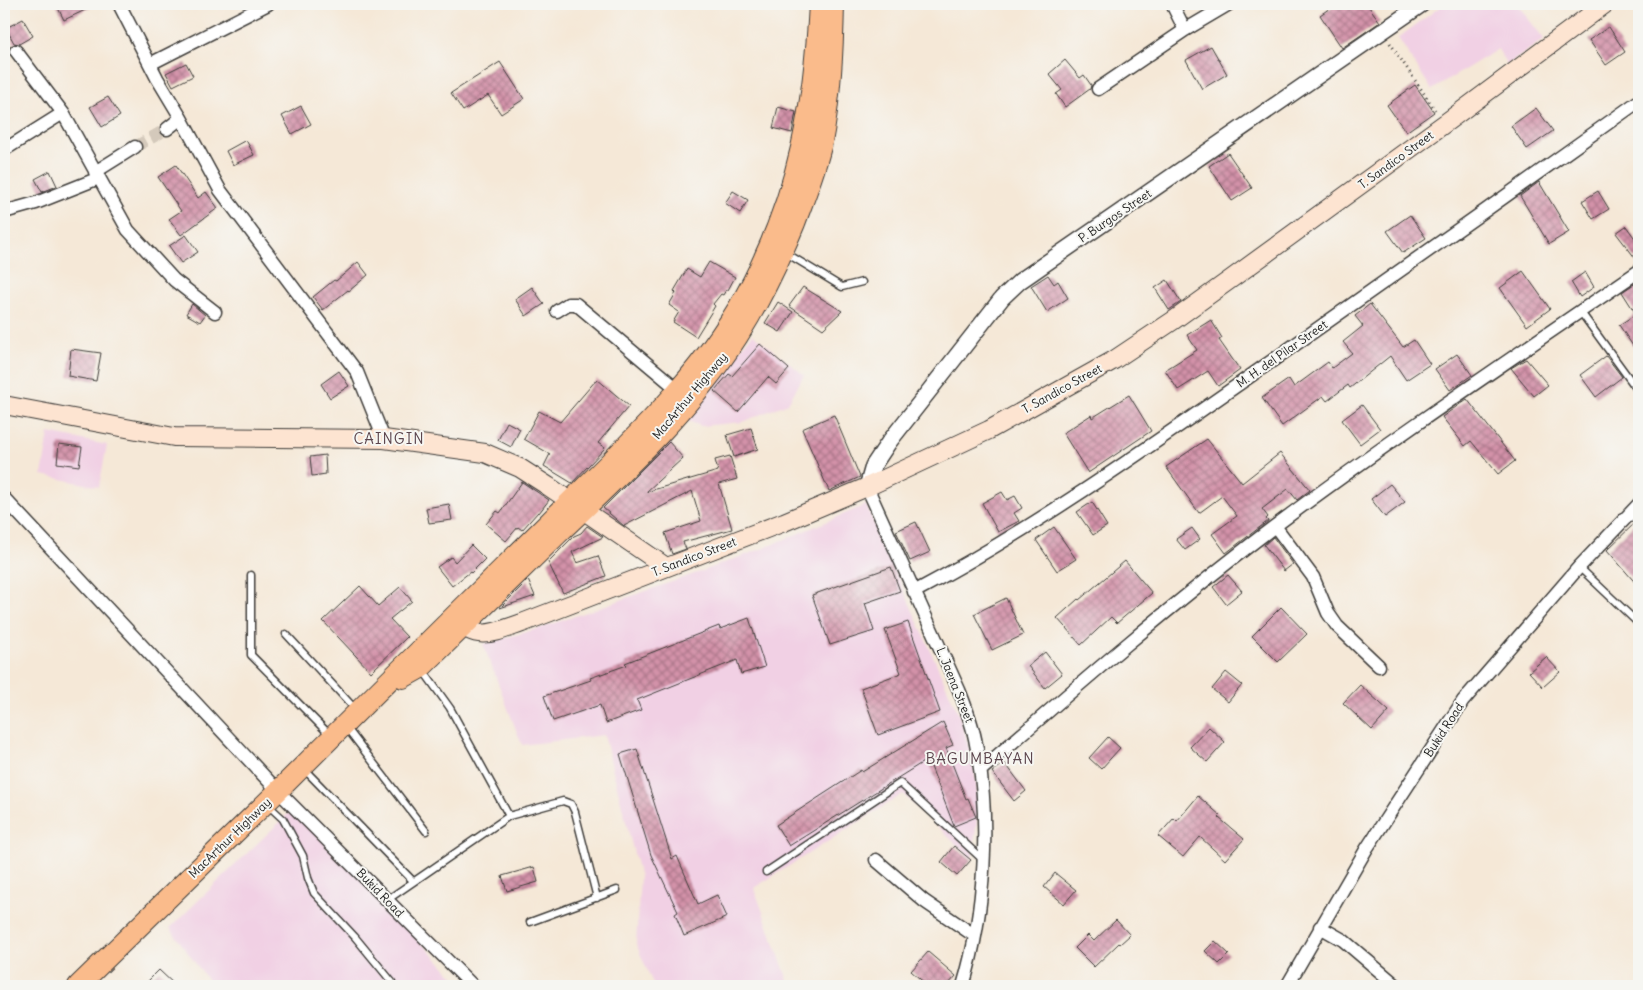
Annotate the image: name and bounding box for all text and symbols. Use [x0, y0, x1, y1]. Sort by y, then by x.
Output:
street label: T. Sandico Street [1355, 127, 1436, 192]
street label: P. Burgos Street [1075, 186, 1154, 246]
street label: M. H. del Pilar Street [1233, 317, 1330, 391]
street label: MacArthur Highway [649, 349, 730, 442]
street label: T. Sandico Street [1019, 360, 1104, 417]
district label: CAINGIN [353, 429, 425, 448]
street label: T. Sandico Street [650, 534, 738, 579]
street label: L. Jaena Street [934, 645, 977, 725]
street label: Bukid Road [1420, 700, 1467, 760]
district label: BAGUMBAYAN [925, 749, 1035, 768]
street label: MacArthur Highway [185, 794, 274, 881]
street label: Bukid Road [354, 865, 407, 920]

